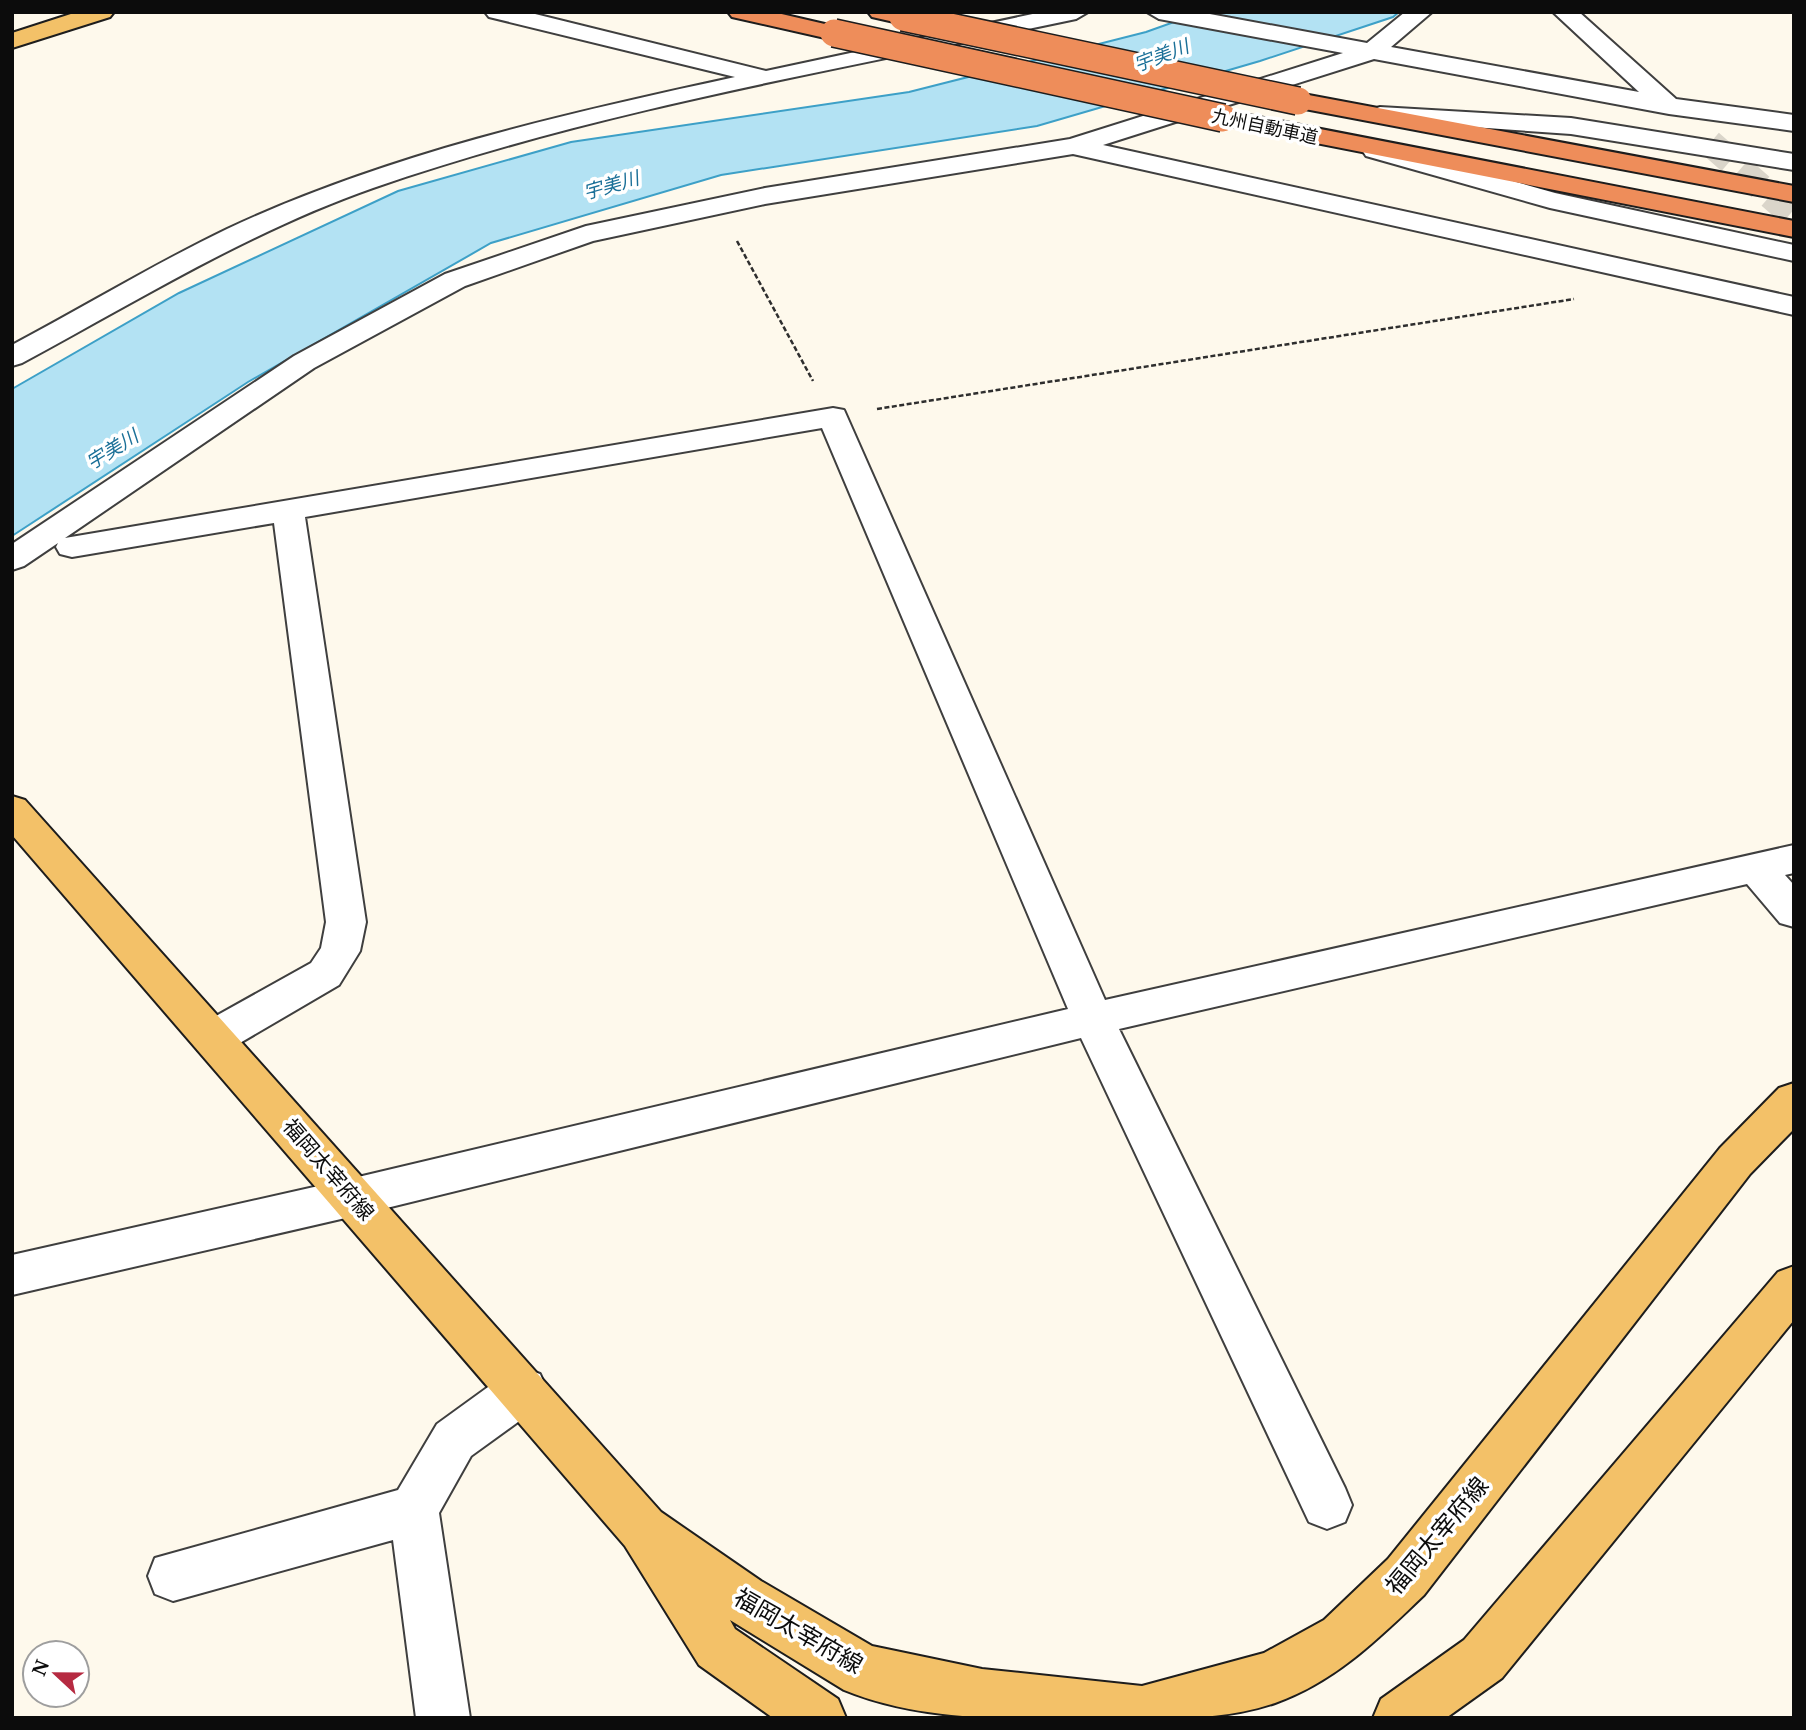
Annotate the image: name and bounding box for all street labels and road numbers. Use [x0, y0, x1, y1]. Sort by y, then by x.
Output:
street label: 九州自動車道 [1210, 103, 1320, 149]
street label: 福岡太宰府線 [277, 1112, 381, 1226]
street label: 福岡太宰府線 [1377, 1469, 1495, 1601]
street label: 福岡太宰府線 [728, 1580, 870, 1680]

